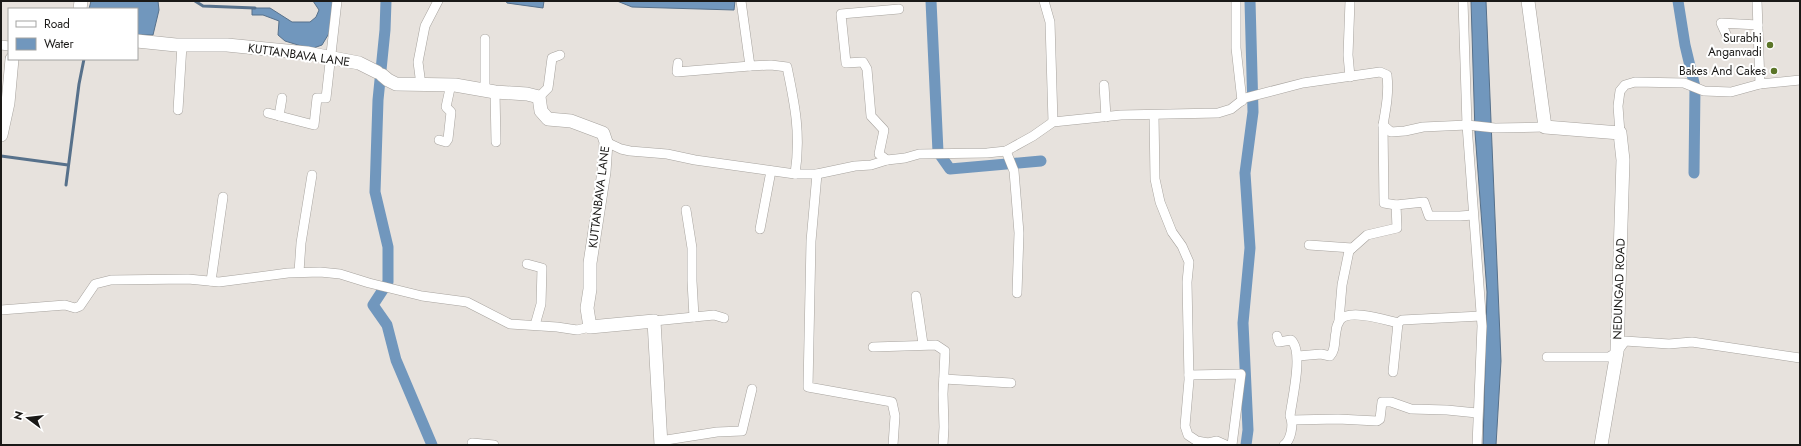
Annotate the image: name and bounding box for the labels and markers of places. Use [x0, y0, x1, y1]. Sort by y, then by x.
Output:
place label: Surabhi Anganvadi [1708, 29, 1762, 61]
marker: Surabhi Anganvadi [1765, 40, 1775, 50]
place label: Bakes And Cakes [1679, 62, 1766, 80]
marker: Bakes And Cakes [1769, 66, 1779, 76]

